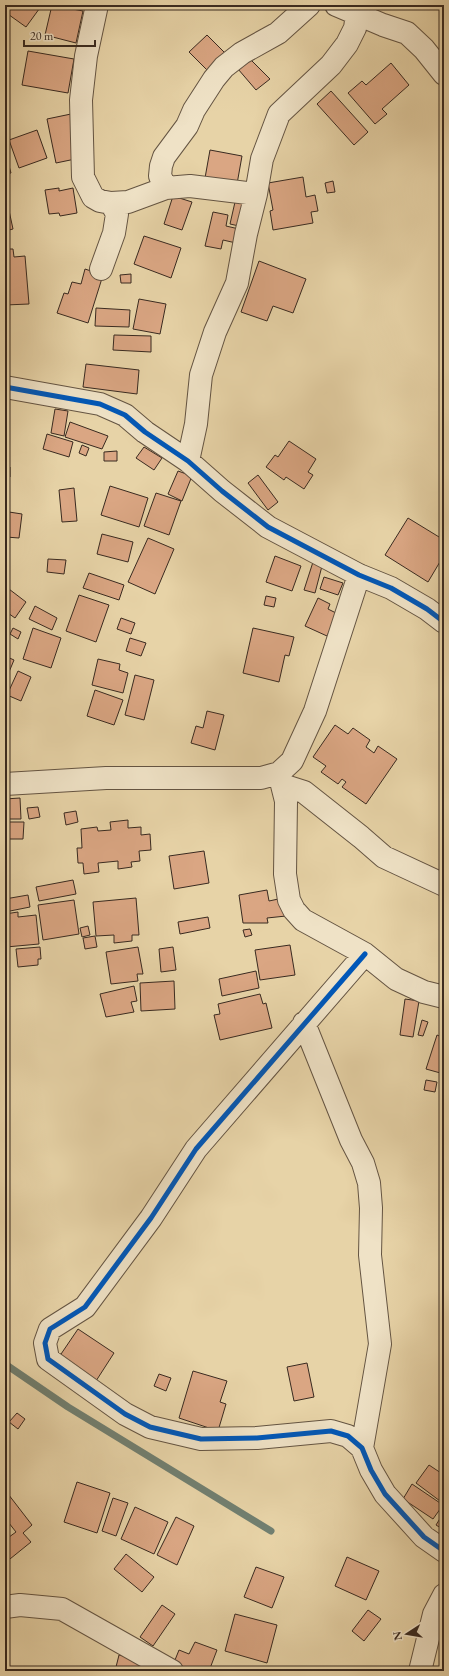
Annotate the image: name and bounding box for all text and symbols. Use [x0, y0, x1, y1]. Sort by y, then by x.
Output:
scale bar [24, 22, 95, 48]
text: 20 m [30, 28, 54, 44]
north arrow [387, 1614, 427, 1654]
text: N [389, 1630, 405, 1642]

